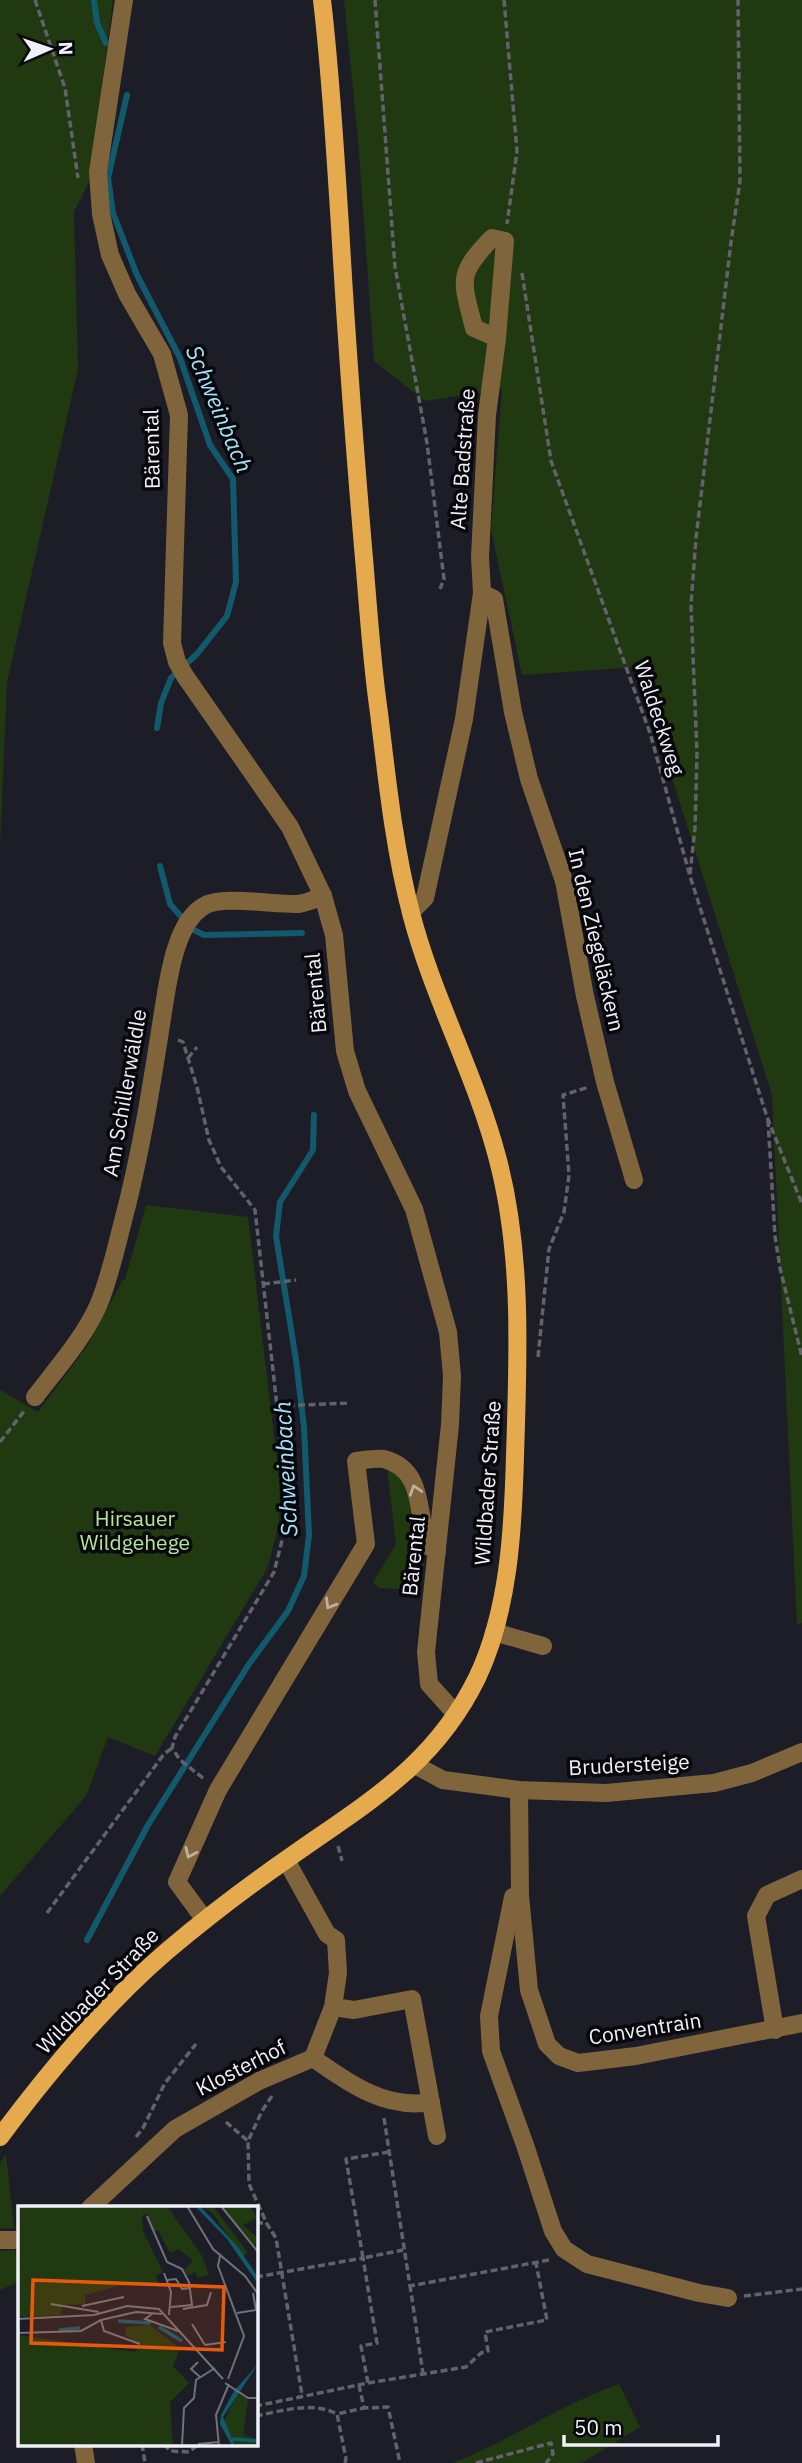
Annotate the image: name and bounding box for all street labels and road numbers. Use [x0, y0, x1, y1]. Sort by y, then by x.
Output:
street label: Alte Badstraße [443, 388, 481, 530]
street label: Bärental [136, 408, 166, 489]
street label: Waldeckweg [628, 657, 692, 779]
street label: In den Ziegeläckern [562, 846, 632, 1034]
street label: Bärental [298, 952, 332, 1034]
street label: Am Schillerwäldle [95, 1007, 153, 1179]
street label: Wildbader Straße [467, 1400, 507, 1566]
street label: Bärental [395, 1514, 431, 1597]
street label: Brudersteige [568, 1747, 690, 1781]
street label: Wildbader Straße [30, 1921, 165, 2059]
street label: Conventrain [587, 2005, 703, 2051]
street label: Klosterhof [191, 2032, 291, 2102]

